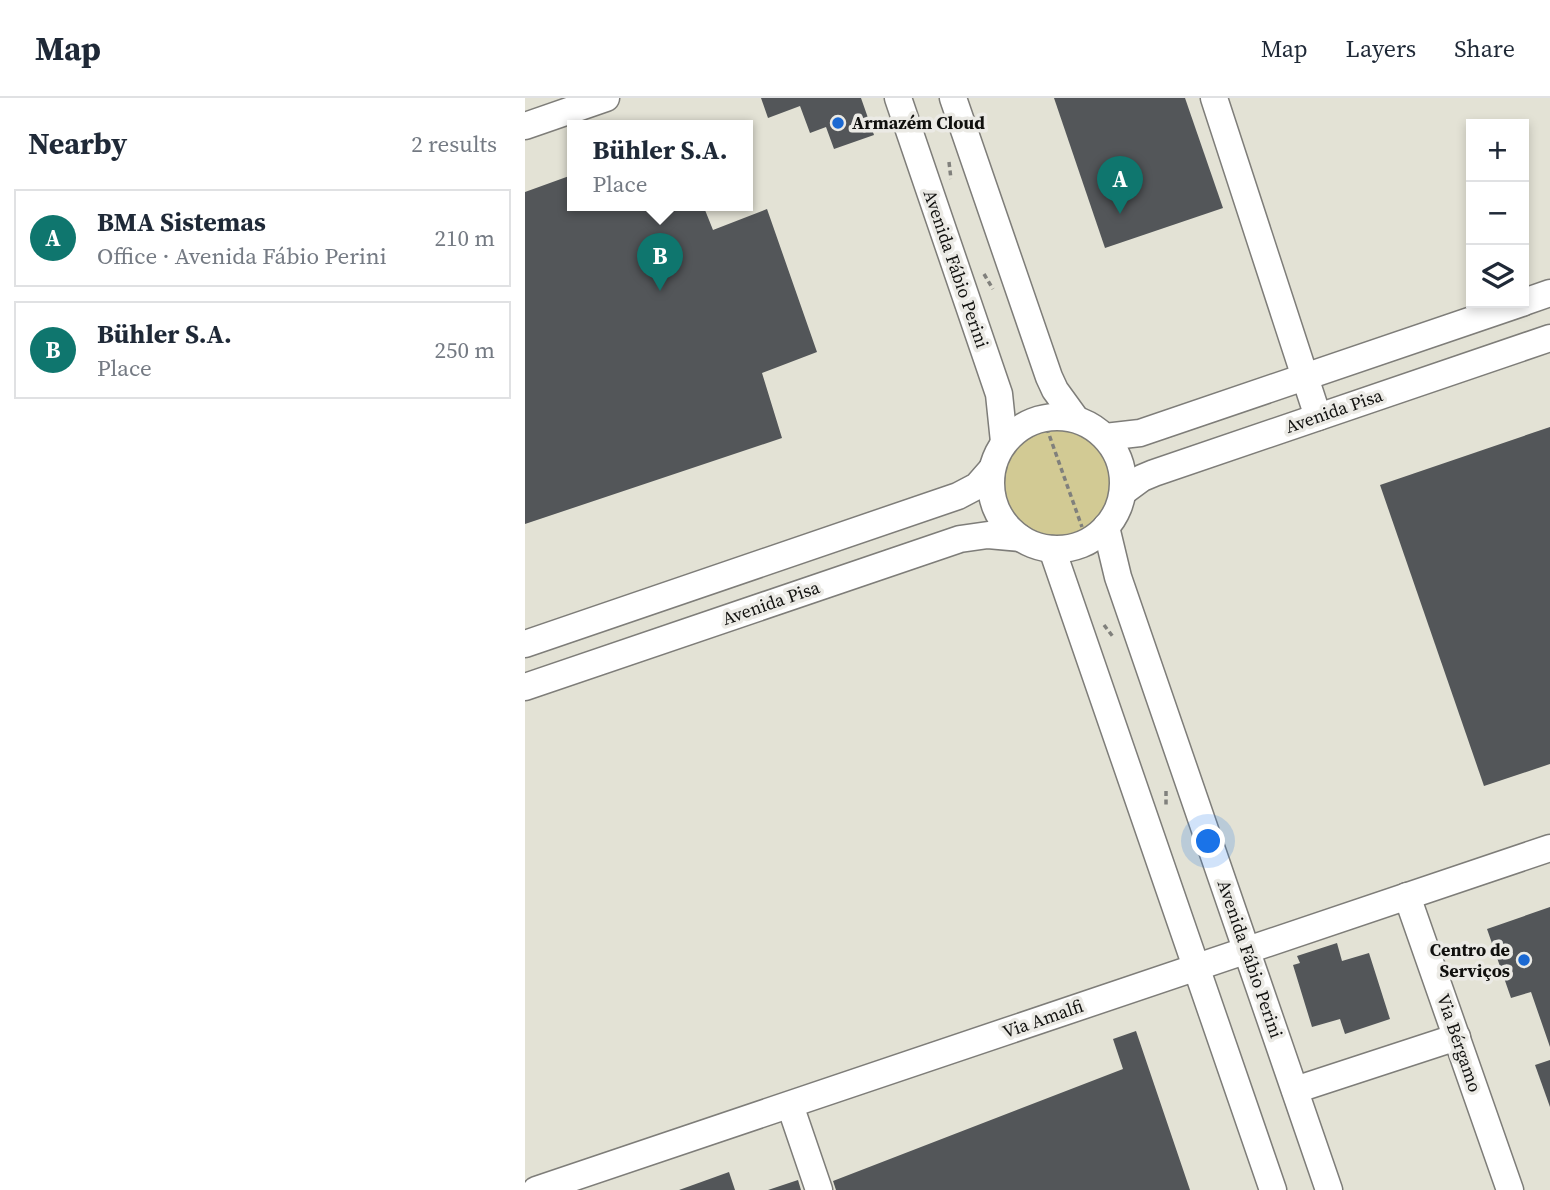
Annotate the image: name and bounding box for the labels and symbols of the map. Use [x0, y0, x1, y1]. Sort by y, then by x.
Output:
place label: Armazém Cloud [852, 110, 985, 135]
marker: Armazém Cloud [830, 115, 846, 131]
pin: A [1097, 156, 1143, 214]
street label: Avenida Fábio Perini [918, 186, 995, 351]
pin: B [637, 233, 683, 291]
street label: Avenida Pisa [1282, 382, 1387, 439]
street label: Avenida Pisa [719, 574, 824, 631]
your location [1191, 824, 1225, 858]
street label: Avenida Fábio Perini [1212, 876, 1289, 1041]
place label: Centro de Serviços [1430, 937, 1510, 983]
marker: Centro de Serviços [1516, 952, 1532, 968]
street label: Via Bérgamo [1431, 990, 1488, 1095]
street label: Via Amalfi [999, 993, 1087, 1044]

